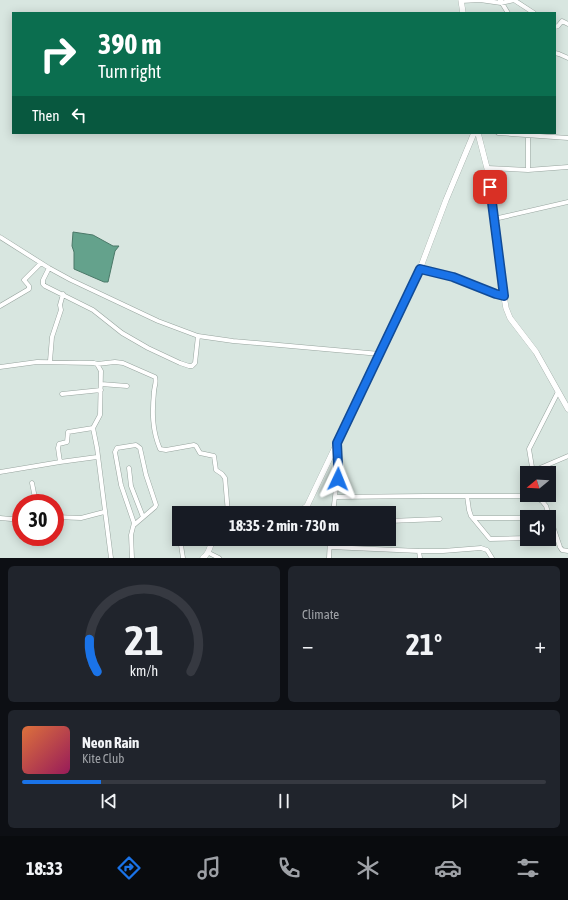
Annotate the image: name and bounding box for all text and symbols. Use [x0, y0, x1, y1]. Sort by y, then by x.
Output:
icon: right [32, 28, 84, 80]
text: 390 m [98, 28, 161, 60]
text: Turn right [98, 61, 161, 82]
icon: left [68, 104, 90, 126]
text: Then [32, 107, 60, 124]
pin [473, 170, 507, 204]
icon: arrive [479, 176, 501, 198]
position arrow [317, 458, 359, 500]
north arrow [520, 466, 556, 502]
map controls [520, 466, 556, 546]
speed limit sign: 30 [12, 494, 64, 546]
button: sound [520, 510, 556, 546]
text: 18:35 · 2 min · 730 m [229, 517, 339, 534]
text: Climate [302, 607, 339, 622]
text: 21 [124, 616, 164, 664]
text: 21° [406, 627, 442, 661]
text: − [302, 632, 313, 658]
text: + [535, 632, 546, 658]
text: km/h [130, 663, 158, 679]
text: Neon Rain [82, 734, 139, 751]
text: Kite Club [82, 751, 124, 766]
icon: previous [98, 790, 120, 812]
icon: pause [273, 790, 295, 812]
icon: next [448, 790, 470, 812]
icon: directions [115, 854, 143, 882]
icon: music [195, 854, 223, 882]
icon: phone [275, 854, 303, 882]
icon: climate [354, 854, 382, 882]
icon: car [434, 854, 462, 882]
icon: filters [514, 854, 542, 882]
text: 18:33 [26, 858, 63, 879]

